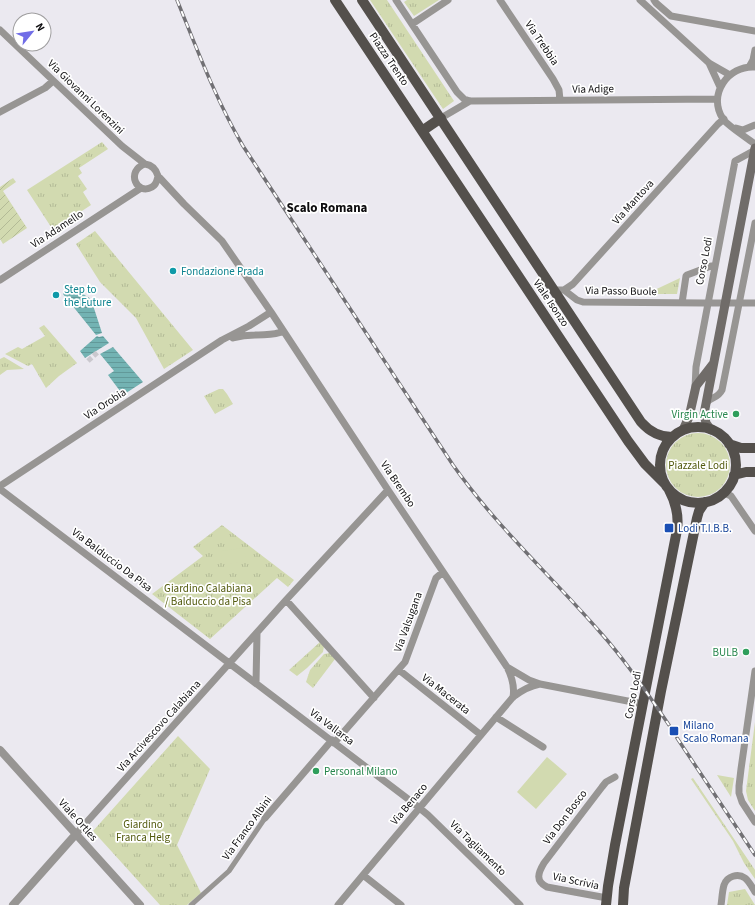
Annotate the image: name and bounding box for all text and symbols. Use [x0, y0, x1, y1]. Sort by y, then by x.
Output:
north arrow [12, 12, 52, 52]
street label: Via Trebbia [521, 18, 563, 68]
text: N [32, 20, 49, 34]
street label: Piazza Trento [366, 29, 412, 89]
street label: Via Giovanni Lorenzini [44, 56, 128, 138]
street label: Via Adige [572, 81, 615, 97]
street label: Via Mantova [609, 176, 657, 228]
district label: Scalo Romana [287, 199, 368, 217]
street label: Via Adamello [28, 206, 86, 252]
street label: Corso Lodi [692, 236, 716, 286]
place label: Fondazione Prada [181, 264, 264, 279]
marker: Fondazione Prada [168, 266, 178, 276]
street label: Viale Isonzo [530, 276, 572, 330]
place label: Step to the Future [64, 282, 112, 310]
street label: Via Passo Buole [585, 283, 657, 299]
marker: Step to the Future [51, 290, 61, 300]
street label: Via Orobia [81, 385, 129, 423]
place label: Virgin Active [672, 407, 729, 422]
marker: Virgin Active [731, 409, 741, 419]
street label: Via Brembo [377, 458, 419, 510]
park label: Piazzale Lodi [668, 458, 728, 473]
place label: Lodi T.I.B.B. [678, 521, 732, 536]
marker: Lodi T.I.B.B. [663, 522, 675, 534]
street label: Via Balduccio Da Pisa [69, 525, 155, 595]
park label: Giardino Calabiana / Balduccio da Pisa [164, 581, 252, 609]
street label: Via Valsugana [390, 590, 426, 654]
place label: BULB [713, 645, 739, 660]
marker: BULB [741, 647, 751, 657]
street label: Via Macerata [419, 670, 473, 718]
street label: Corso Lodi [621, 670, 645, 720]
street label: Via Arcivescovo Calabiana [114, 677, 204, 775]
street label: Via Vallarsa [307, 705, 357, 749]
place label: Milano Scalo Romana [683, 718, 749, 746]
marker: Milano Scalo Romana [668, 725, 680, 737]
place label: Personal Milano [324, 764, 397, 779]
marker: Personal Milano [311, 766, 321, 776]
street label: Via Benaco [387, 780, 431, 828]
street label: Via Don Bosco [540, 787, 591, 847]
street label: Via Franco Albini [219, 793, 275, 863]
street label: Viale Ortles [55, 796, 101, 845]
park label: Giardino Franca Helg [116, 817, 170, 845]
street label: Via Tagliamento [446, 817, 510, 879]
street label: Via Scrivia [551, 869, 601, 893]

